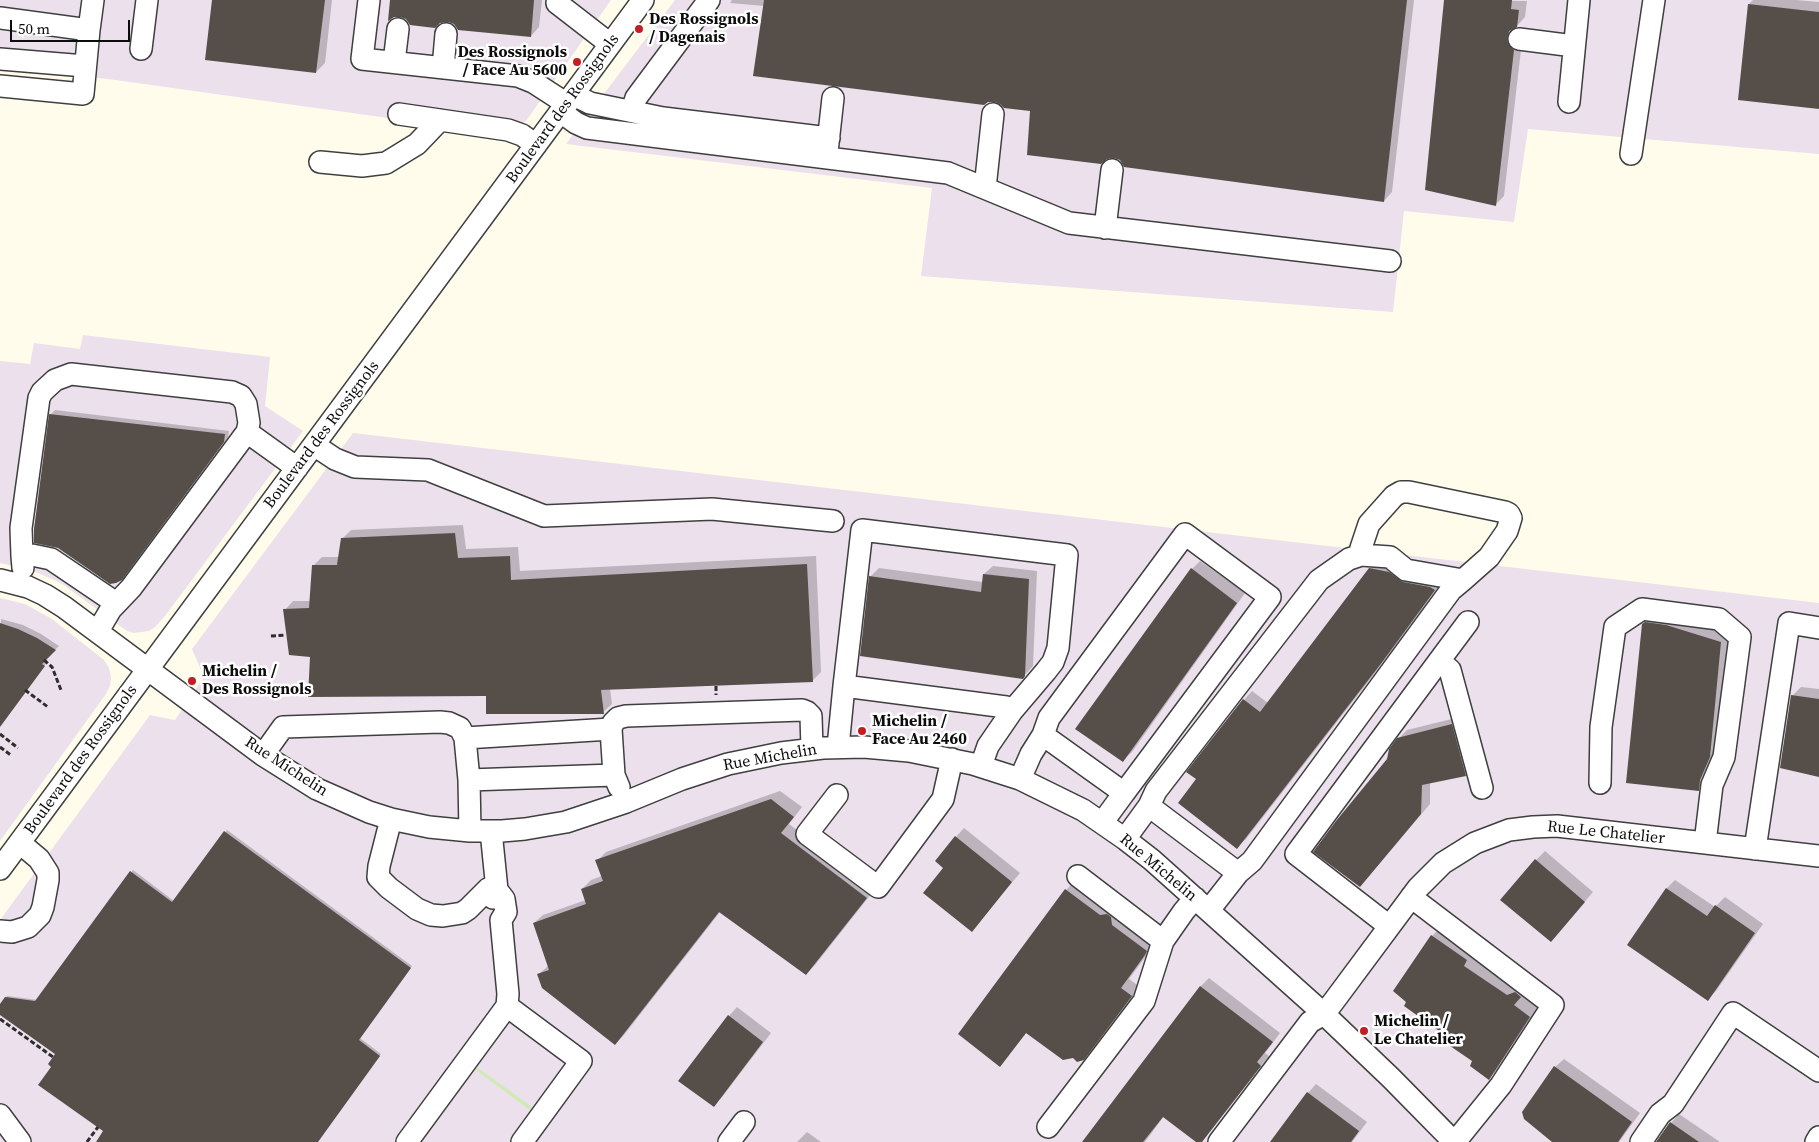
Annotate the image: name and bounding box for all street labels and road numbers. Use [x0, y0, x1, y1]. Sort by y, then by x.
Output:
street label: Boulevard des Rossignols [502, 31, 624, 187]
street label: Boulevard des Rossignols [260, 357, 384, 513]
street label: Boulevard des Rossignols [20, 682, 142, 838]
street label: Rue Michelin [241, 733, 331, 801]
street label: Rue Michelin [722, 740, 818, 776]
street label: Rue Le Chatelier [1546, 817, 1666, 849]
street label: Rue Michelin [1115, 830, 1201, 906]

